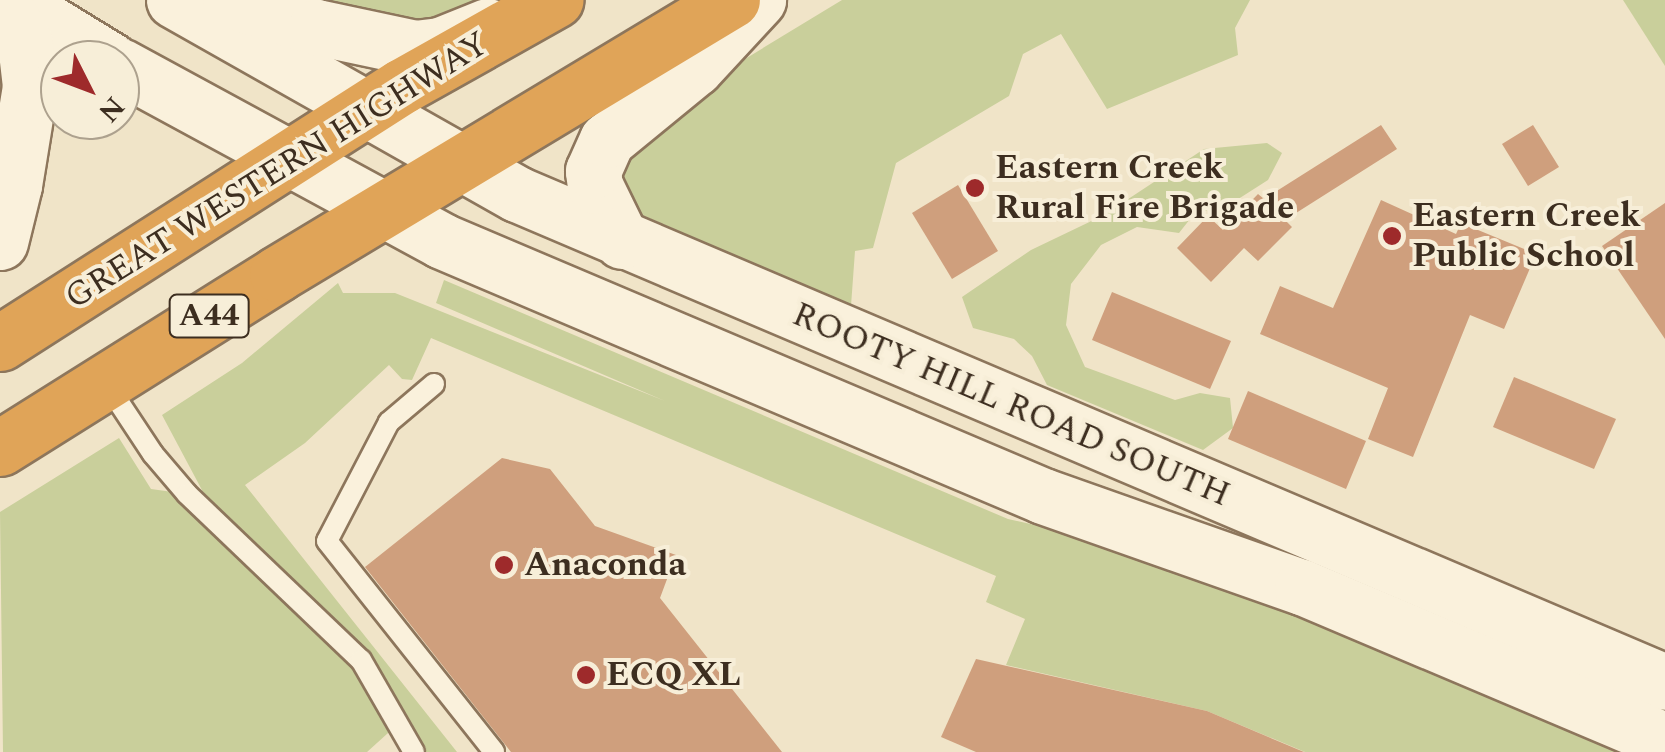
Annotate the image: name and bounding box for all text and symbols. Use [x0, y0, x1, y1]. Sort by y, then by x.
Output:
street label: GREAT WESTERN HIGHWAY [58, 23, 496, 319]
north arrow [40, 40, 140, 140]
place label: Eastern Creek Rural Fire Brigade [995, 147, 1294, 229]
marker: Eastern Creek Rural Fire Brigade [964, 177, 986, 199]
place label: Eastern Creek Public School [1412, 195, 1641, 277]
marker: Eastern Creek Public School [1381, 225, 1403, 247]
road number: A44 [166, 289, 252, 343]
street label: ROOTY HILL ROAD SOUTH [786, 294, 1236, 516]
place label: Anaconda [524, 544, 687, 586]
marker: Anaconda [493, 554, 515, 576]
place label: ECQ XL [606, 654, 741, 696]
marker: ECQ XL [575, 664, 597, 686]

